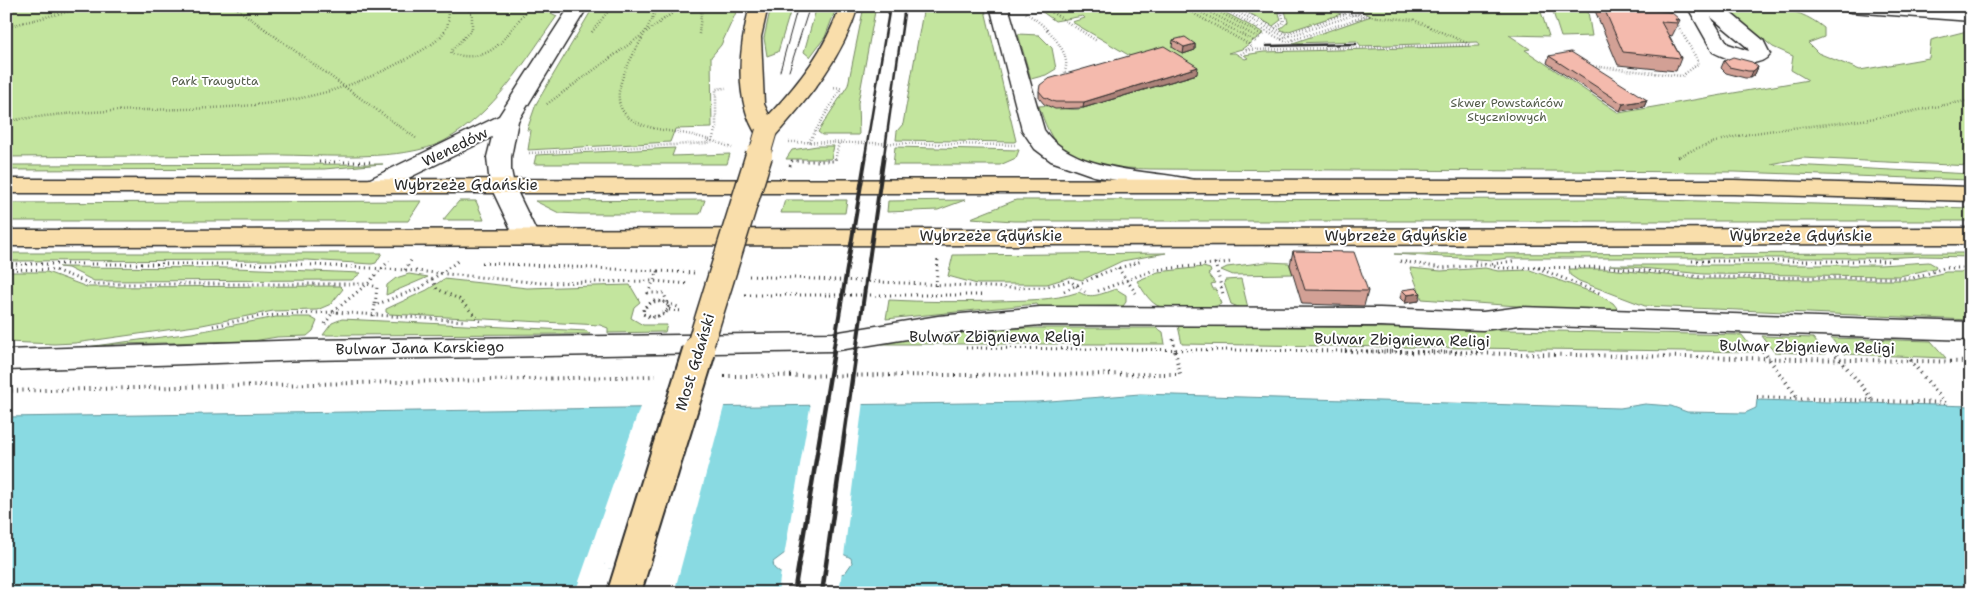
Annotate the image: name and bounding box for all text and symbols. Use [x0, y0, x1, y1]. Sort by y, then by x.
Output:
park label: Park Traugutta [172, 73, 259, 89]
park label: Skwer Powstańców Styczniowych [1451, 95, 1564, 125]
street label: Wenedów [419, 122, 491, 172]
street label: Wybrzeże Gdańskie [394, 175, 538, 195]
street label: Wybrzeże Gdyńskie [919, 226, 1063, 246]
street label: Wybrzeże Gdyńskie [1324, 226, 1468, 246]
street label: Wybrzeże Gdyńskie [1729, 226, 1873, 246]
street label: Most Gdański [671, 311, 719, 413]
street label: Bulwar Zbigniewa Religi [909, 327, 1085, 347]
street label: Bulwar Zbigniewa Religi [1314, 328, 1490, 352]
street label: Bulwar Zbigniewa Religi [1719, 335, 1895, 359]
street label: Bulwar Jana Karskiego [336, 337, 504, 359]

